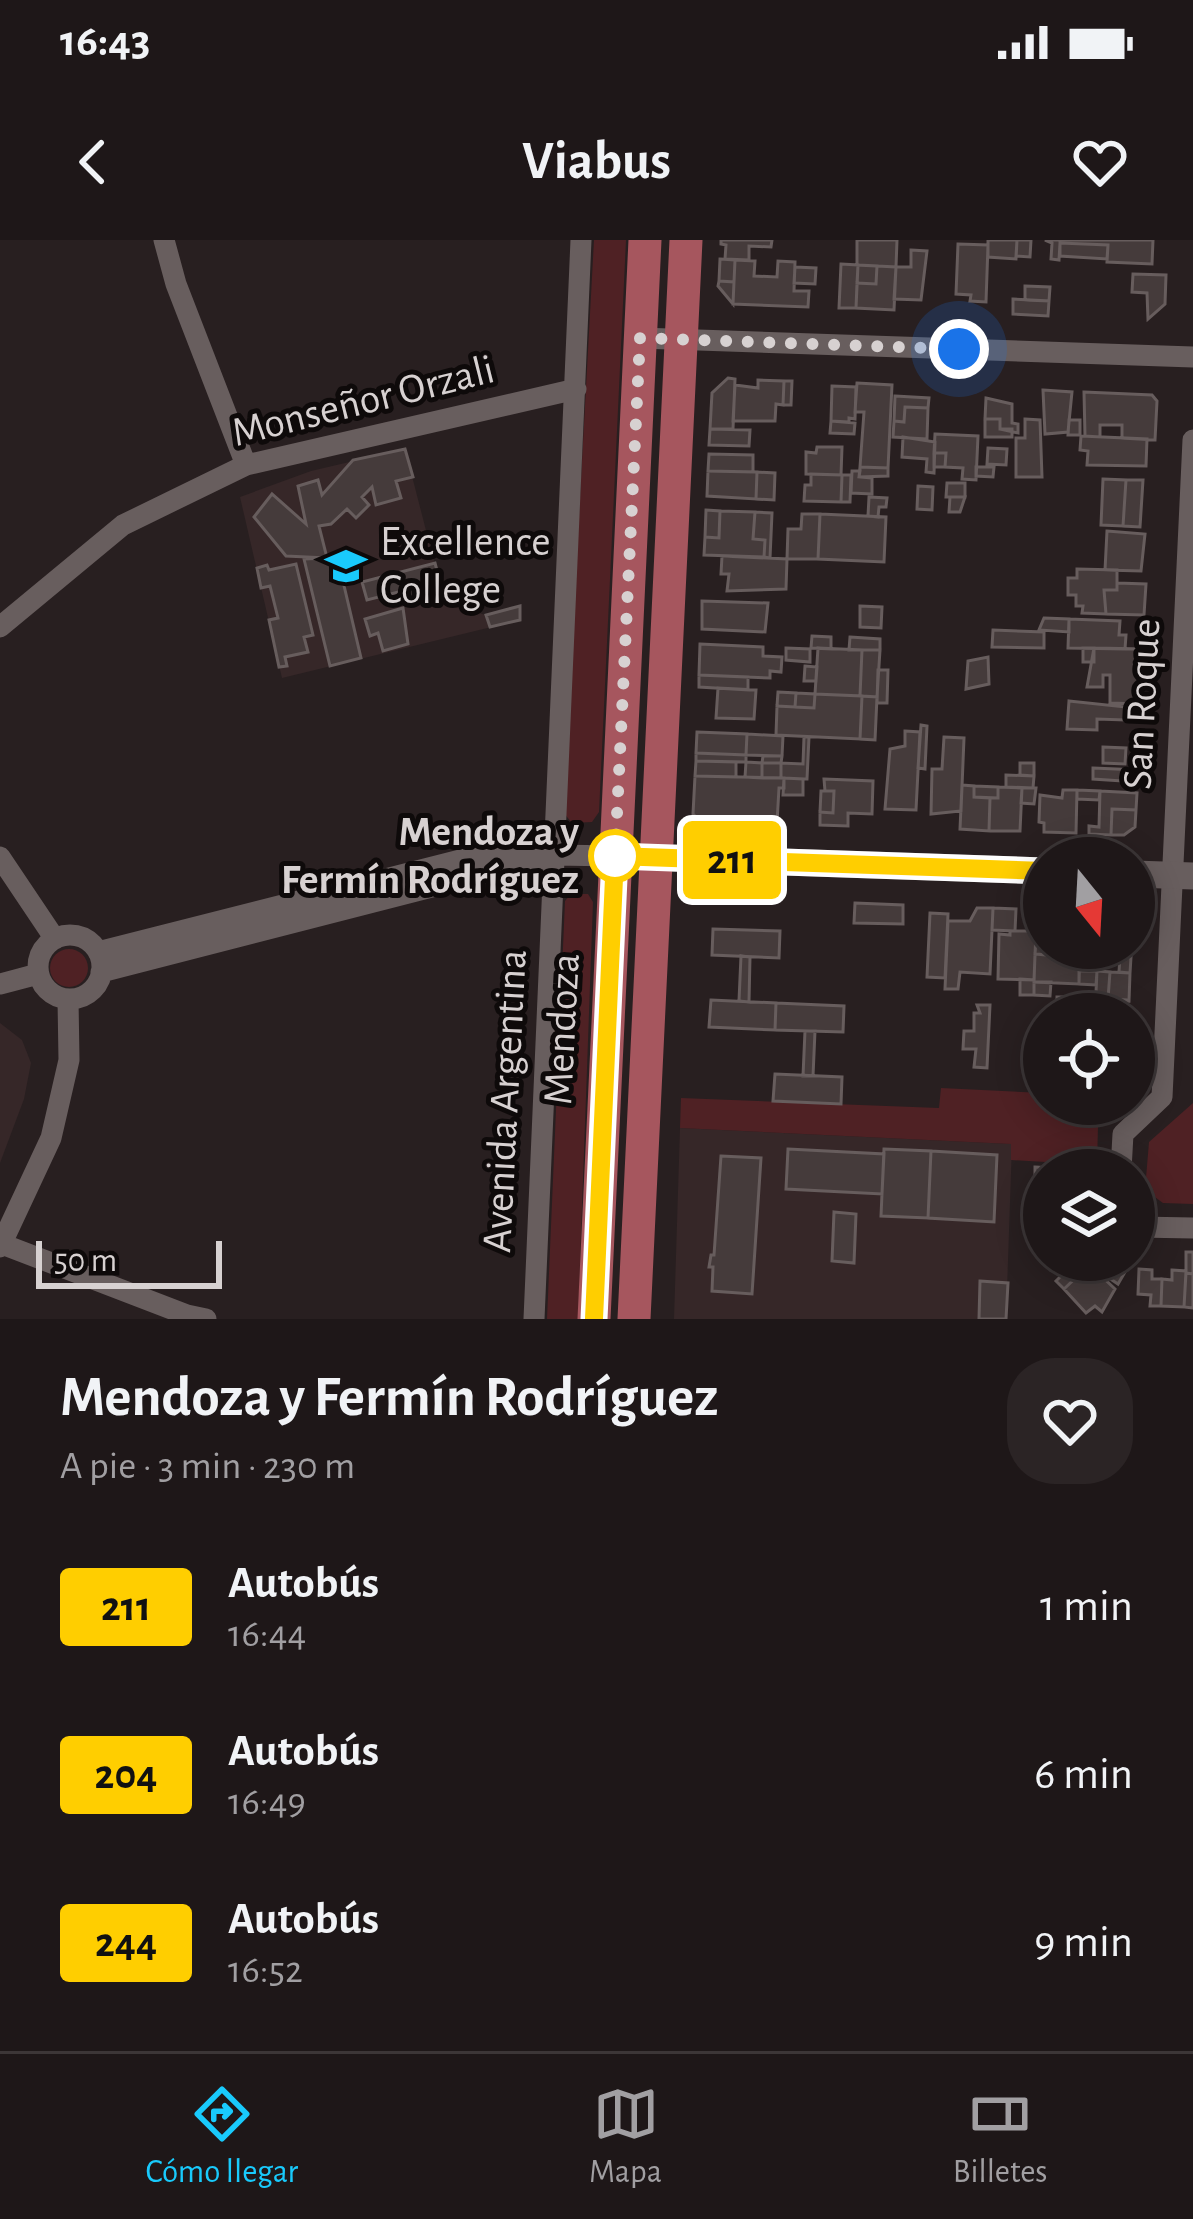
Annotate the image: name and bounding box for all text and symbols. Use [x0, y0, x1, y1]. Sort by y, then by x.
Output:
text: 16:43 [60, 19, 150, 64]
icon: back [60, 129, 126, 195]
icon: heart [1067, 129, 1133, 195]
text: Viabus [522, 135, 671, 189]
your location [929, 319, 989, 379]
street label: Monseñor Orzali [227, 348, 499, 454]
place label: Excellence College [380, 521, 551, 611]
school or university icon: Excellence College [323, 543, 369, 589]
street label: San Roque [1117, 617, 1167, 791]
place label: Mendoza y Fermín Rodríguez [281, 811, 579, 901]
line badge: 211 [663, 821, 801, 899]
marker: Mendoza y Fermín Rodríguez [590, 831, 640, 881]
north arrow [1023, 837, 1155, 969]
map controls [1023, 837, 1155, 1281]
text: 211 [707, 839, 757, 881]
street label: Avenida Argentina [476, 948, 534, 1254]
street label: Mendoza [537, 952, 587, 1106]
button: locate [1023, 993, 1155, 1125]
button: layers [1023, 1149, 1155, 1281]
scale bar [36, 1235, 222, 1288]
text: 50 m [54, 1245, 117, 1278]
button: heart [1007, 1358, 1133, 1484]
text: Mendoza y Fermín Rodríguez [60, 1369, 718, 1426]
text: A pie · 3 min · 230 m [60, 1447, 355, 1486]
text: Autobús [228, 1561, 379, 1606]
text: 1 min [1040, 1584, 1133, 1629]
text: 211 [101, 1586, 151, 1628]
text: 16:44 [228, 1615, 306, 1654]
text: Autobús [228, 1729, 379, 1774]
text: 6 min [1034, 1752, 1133, 1797]
text: 204 [95, 1754, 157, 1796]
text: 16:49 [228, 1783, 306, 1822]
text: Autobús [228, 1897, 379, 1942]
text: 9 min [1034, 1920, 1133, 1965]
text: 244 [95, 1922, 157, 1964]
text: 16:52 [228, 1951, 303, 1990]
tab: Cómo llegar [145, 2081, 298, 2193]
tab: Mapa [589, 2081, 662, 2193]
tab: Billetes [953, 2081, 1048, 2193]

